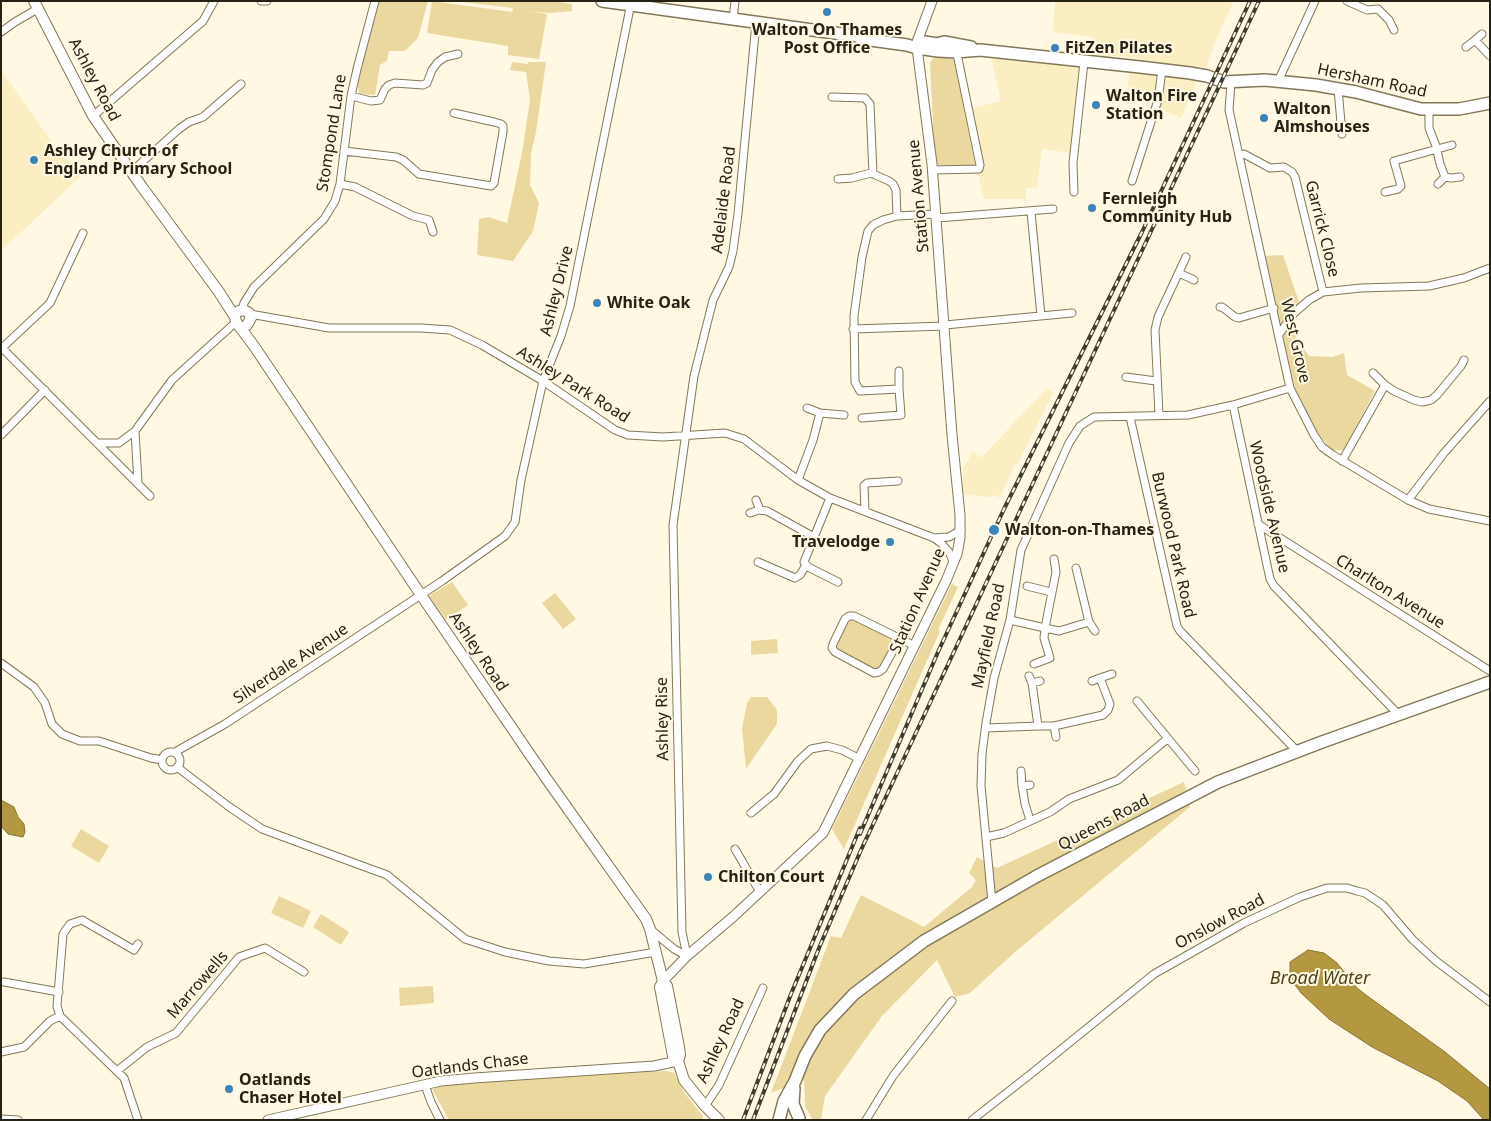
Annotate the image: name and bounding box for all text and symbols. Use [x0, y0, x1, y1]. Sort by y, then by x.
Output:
marker: Walton On Thames Post Office [821, 6, 833, 18]
place label: Walton On Thames Post Office [752, 20, 902, 58]
street label: Ashley Road [64, 35, 124, 125]
place label: FitZen Pilates [1065, 38, 1172, 58]
marker: FitZen Pilates [1049, 42, 1061, 54]
street label: Hersham Road [1315, 60, 1429, 102]
street label: Stompond Lane [313, 73, 351, 193]
place label: Walton Fire Station [1106, 86, 1197, 124]
marker: Walton Fire Station [1090, 99, 1102, 111]
place label: Walton Almshouses [1274, 99, 1370, 137]
marker: Walton Almshouses [1258, 112, 1270, 124]
street label: Station Avenue [904, 139, 934, 253]
place label: Ashley Church of England Primary School [44, 141, 232, 179]
street label: Adelaide Road [708, 145, 740, 255]
marker: Ashley Church of England Primary School [28, 154, 40, 166]
street label: Garrick Close [1301, 179, 1343, 279]
place label: Fernleigh Community Hub [1102, 189, 1232, 227]
marker: Fernleigh Community Hub [1086, 202, 1098, 214]
street label: Ashley Drive [536, 244, 578, 338]
place label: White Oak [607, 293, 690, 313]
marker: White Oak [591, 297, 603, 309]
street label: West Grove [1276, 297, 1314, 385]
street label: Ashley Park Road [513, 343, 633, 427]
street label: Woodside Avenue [1244, 439, 1294, 575]
street label: Burwood Park Road [1147, 470, 1199, 620]
place label: Walton-on-Thames [1005, 520, 1154, 540]
marker: Walton-on-Thames [987, 523, 1001, 537]
place label: Travelodge [792, 532, 880, 552]
marker: Travelodge [884, 536, 896, 548]
street label: Station Avenue [886, 545, 950, 657]
street label: Charlton Avenue [1332, 551, 1448, 633]
street label: Mayfield Road [968, 582, 1010, 690]
street label: Ashley Road [444, 609, 512, 695]
street label: Silverdale Avenue [230, 620, 352, 708]
street label: Ashley Rise [653, 677, 673, 761]
street label: Queens Road [1055, 791, 1153, 855]
place label: Chilton Court [718, 867, 824, 887]
marker: Chilton Court [702, 871, 714, 883]
street label: Onslow Road [1172, 890, 1268, 954]
street label: Marrowells [163, 947, 233, 1023]
water label: Broad Water [1270, 968, 1370, 990]
street label: Ashley Road [693, 996, 749, 1086]
street label: Oatlands Chase [410, 1049, 530, 1083]
place label: Oatlands Chaser Hotel [239, 1070, 342, 1108]
marker: Oatlands Chaser Hotel [223, 1083, 235, 1095]

